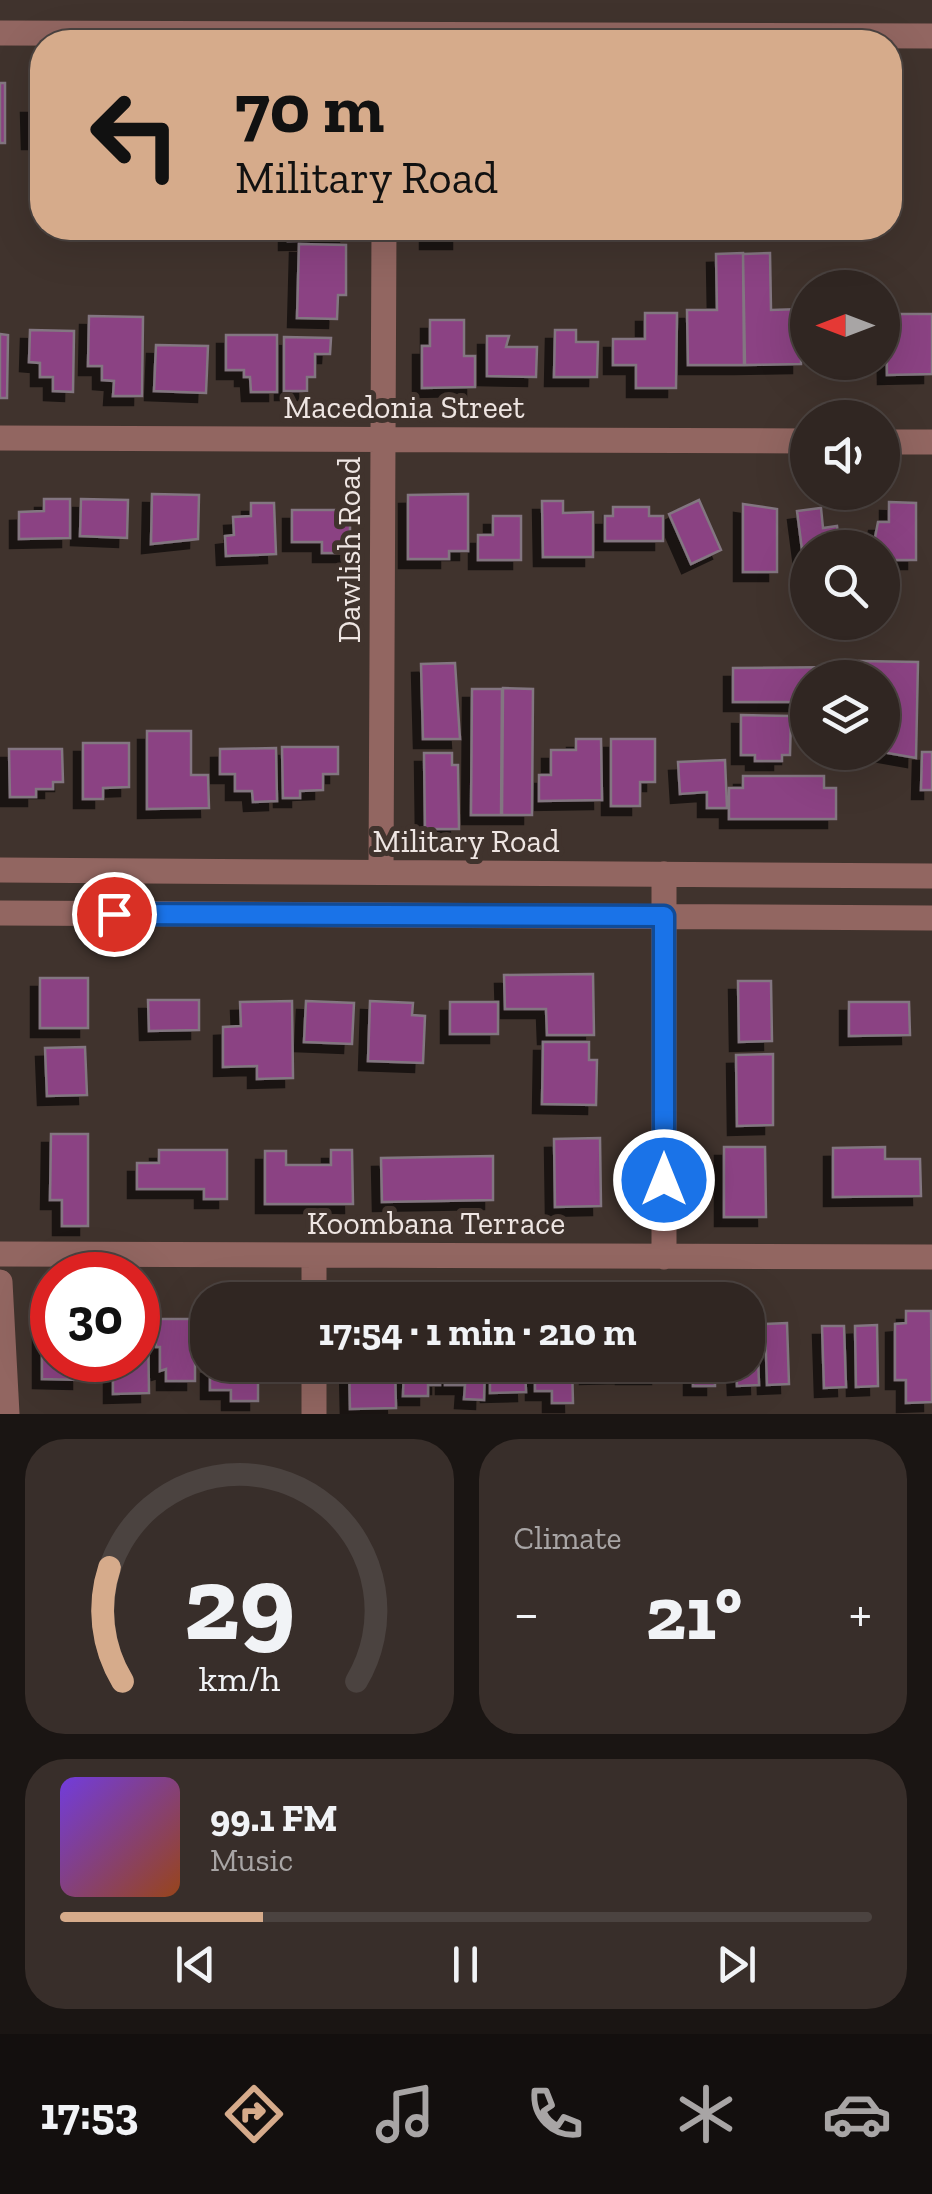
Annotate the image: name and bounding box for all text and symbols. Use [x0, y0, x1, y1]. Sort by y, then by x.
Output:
text: 70 m [235, 66, 384, 150]
icon: left [70, 70, 200, 200]
text: Military Road [235, 151, 498, 205]
north arrow [790, 270, 900, 380]
map controls [790, 270, 900, 770]
street label: Macedonia Street [283, 388, 525, 426]
button: sound [790, 400, 900, 510]
street label: Dawlish Road [330, 456, 368, 643]
button: search [790, 530, 900, 640]
button: layers [790, 660, 900, 770]
street label: Military Road [372, 822, 560, 860]
pin [72, 872, 157, 957]
icon: arrive [87, 887, 142, 942]
position arrow [612, 1128, 716, 1232]
street label: Koombana Terrace [307, 1204, 565, 1242]
speed limit sign: 30 [30, 1252, 160, 1382]
text: 17:54 · 1 min · 210 m [319, 1309, 636, 1355]
text: Climate [514, 1519, 622, 1557]
text: 29 [183, 1541, 295, 1666]
text: 21° [646, 1568, 742, 1658]
text: − [514, 1580, 539, 1646]
text: + [849, 1580, 872, 1646]
text: km/h [198, 1657, 280, 1700]
text: 99.1 FM [210, 1795, 338, 1841]
text: Music [210, 1841, 293, 1879]
icon: previous [168, 1937, 223, 1992]
icon: pause [438, 1937, 493, 1992]
icon: next [709, 1937, 764, 1992]
icon: directions [219, 2079, 289, 2149]
icon: music [370, 2079, 440, 2149]
icon: phone [520, 2079, 590, 2149]
icon: climate [671, 2079, 741, 2149]
icon: car [822, 2079, 892, 2149]
text: 17:53 [40, 2087, 139, 2141]

